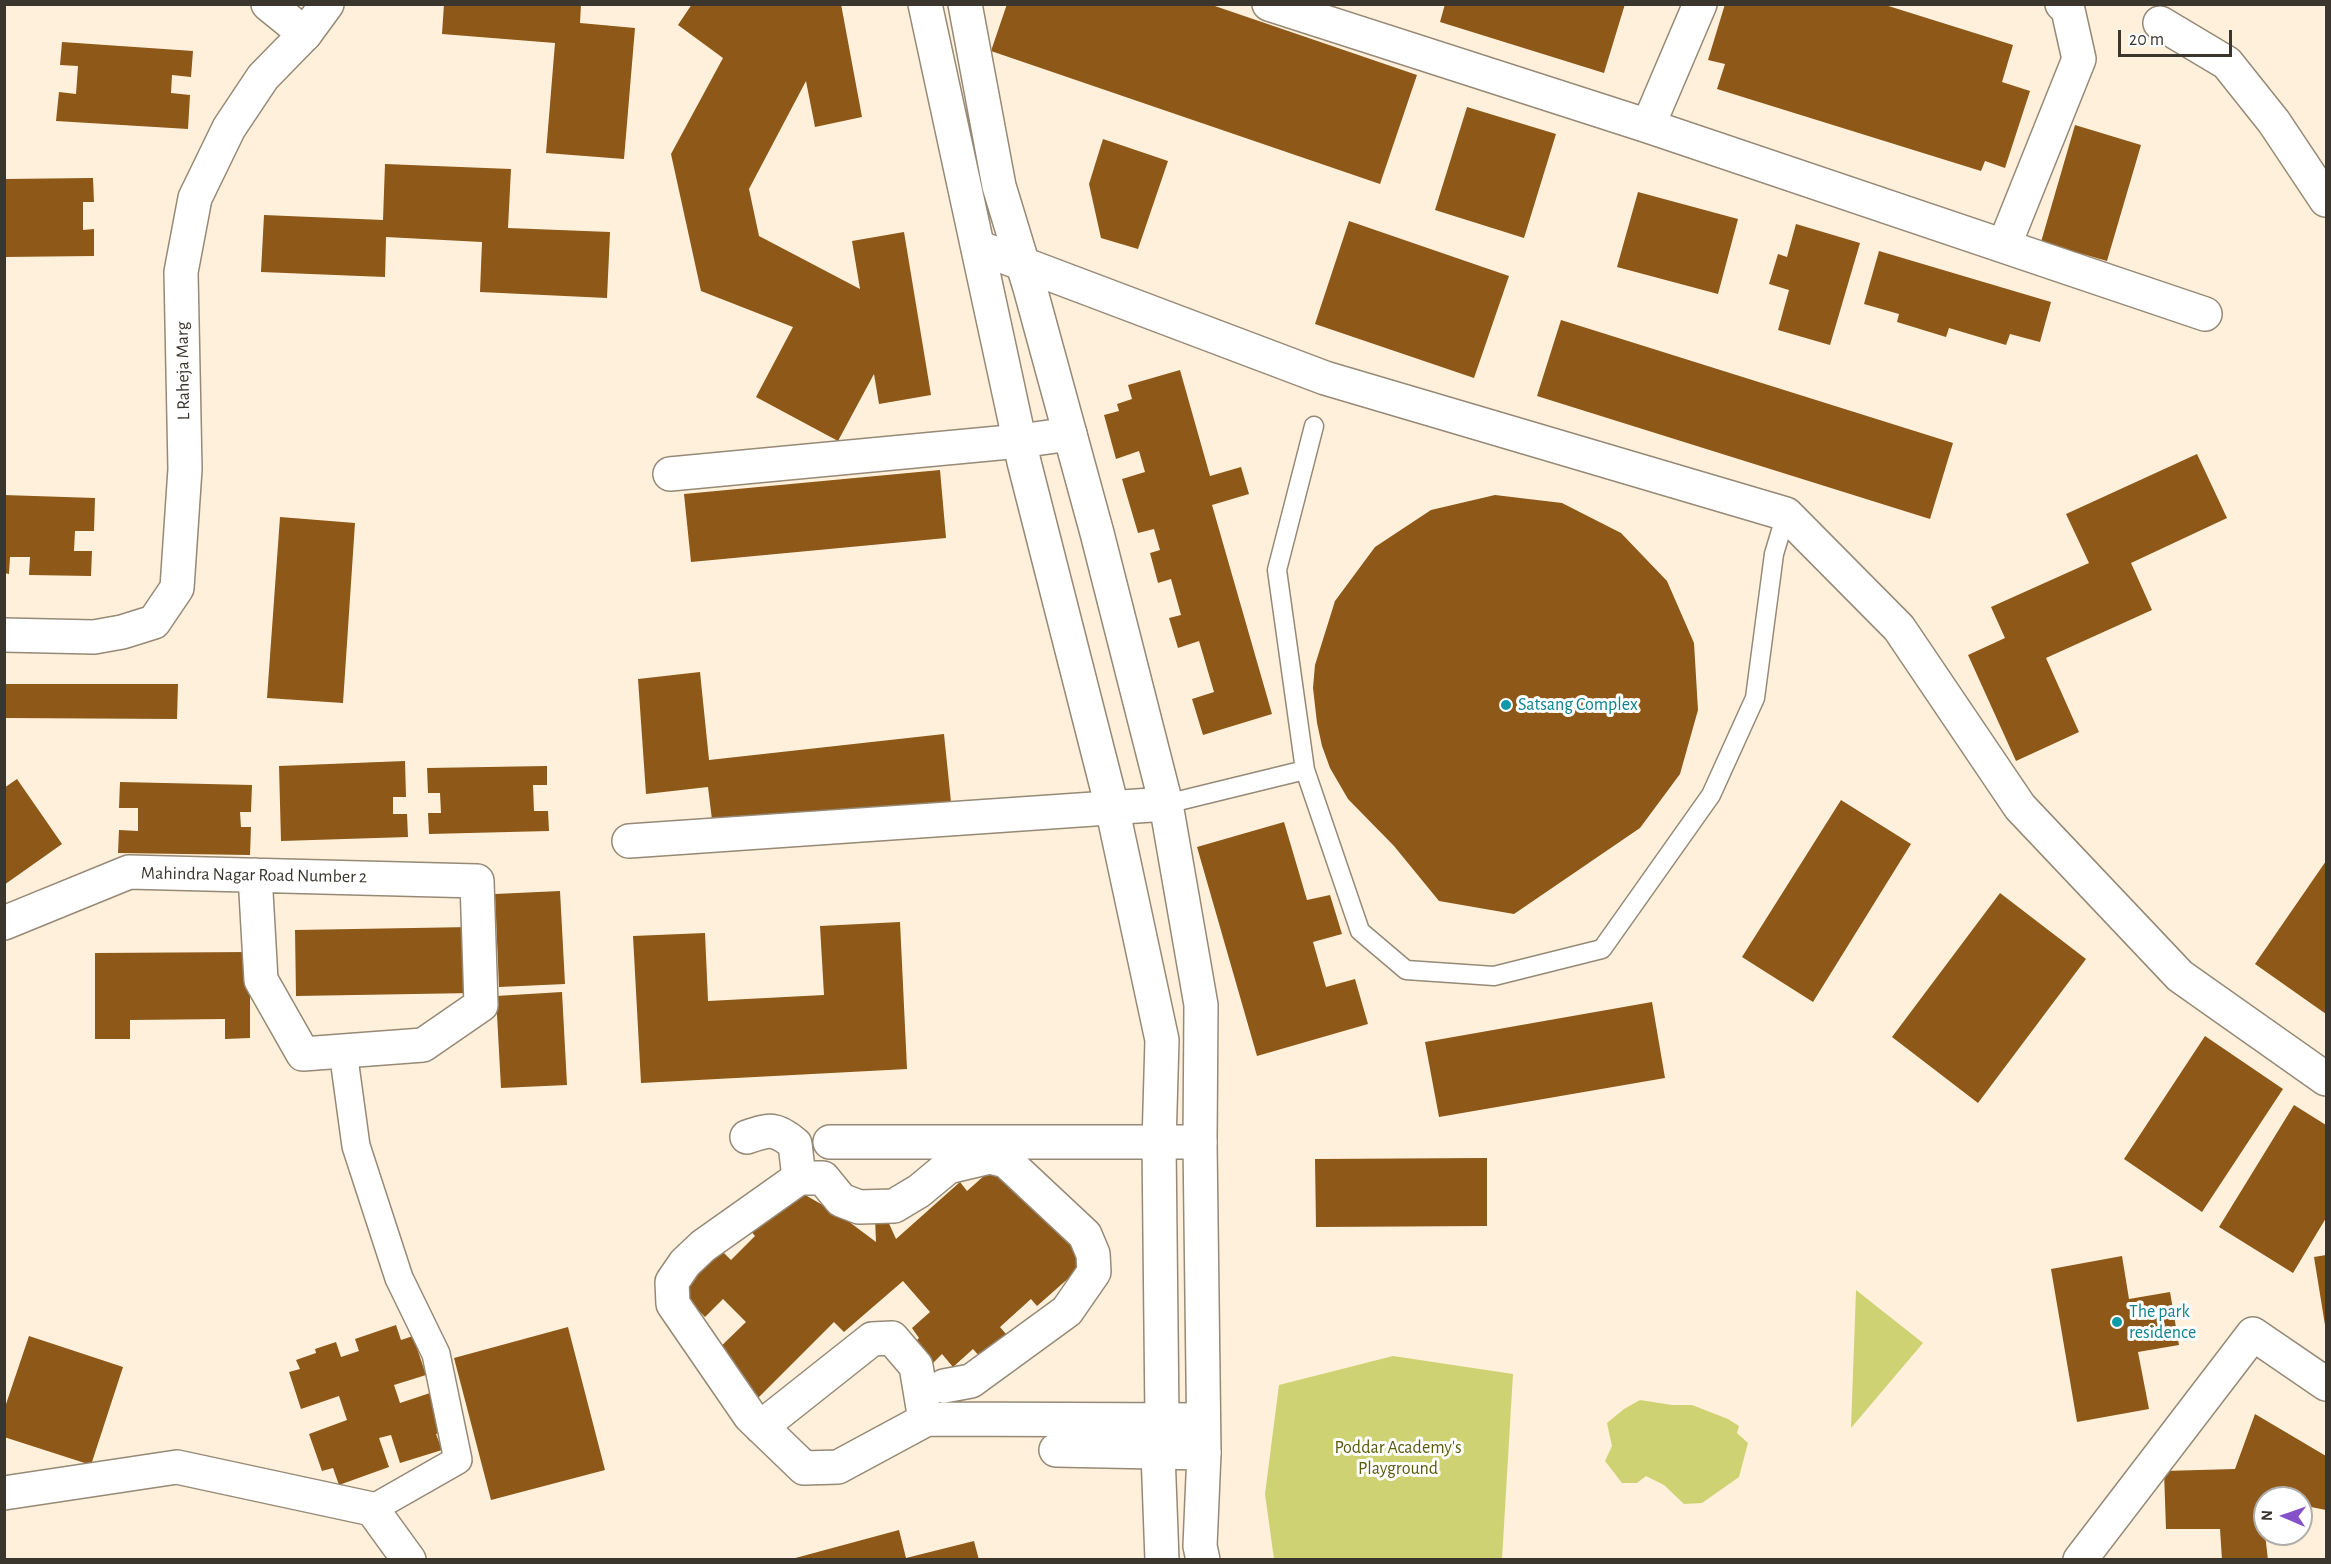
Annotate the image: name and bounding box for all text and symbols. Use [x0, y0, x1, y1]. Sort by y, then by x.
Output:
scale bar [2121, 18, 2235, 56]
text: 20 m [2129, 31, 2164, 49]
street label: L Raheja Marg [171, 321, 195, 421]
place label: Satsang Complex [1518, 694, 1638, 716]
marker: Satsang Complex [1499, 698, 1513, 712]
street label: Mahindra Nagar Road Number 2 [141, 862, 367, 888]
place label: The park residence [2129, 1301, 2196, 1344]
marker: The park residence [2110, 1315, 2124, 1329]
park label: Poddar Academy's Playground [1334, 1437, 1462, 1480]
north arrow [2253, 1486, 2313, 1546]
text: N [2259, 1510, 2275, 1521]

